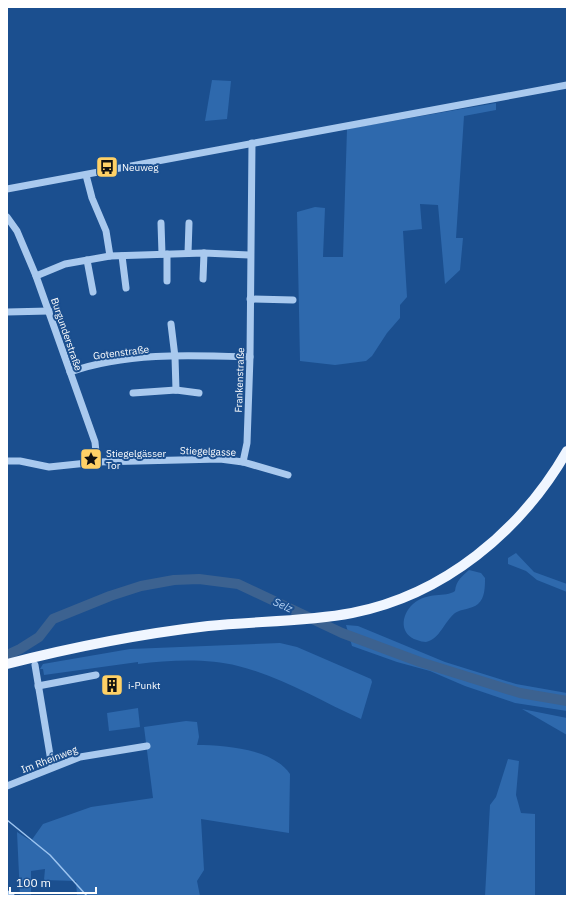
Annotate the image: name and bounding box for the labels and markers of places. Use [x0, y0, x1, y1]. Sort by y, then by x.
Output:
bus stop icon: Neuweg [94, 154, 120, 180]
place label: Neuweg [122, 161, 159, 174]
place icon: Stiegelgässer Tor [78, 446, 104, 472]
place label: Stiegelgässer Tor [106, 447, 166, 472]
building icon: i-Punkt [99, 672, 125, 698]
place label: i-Punkt [128, 679, 161, 692]

